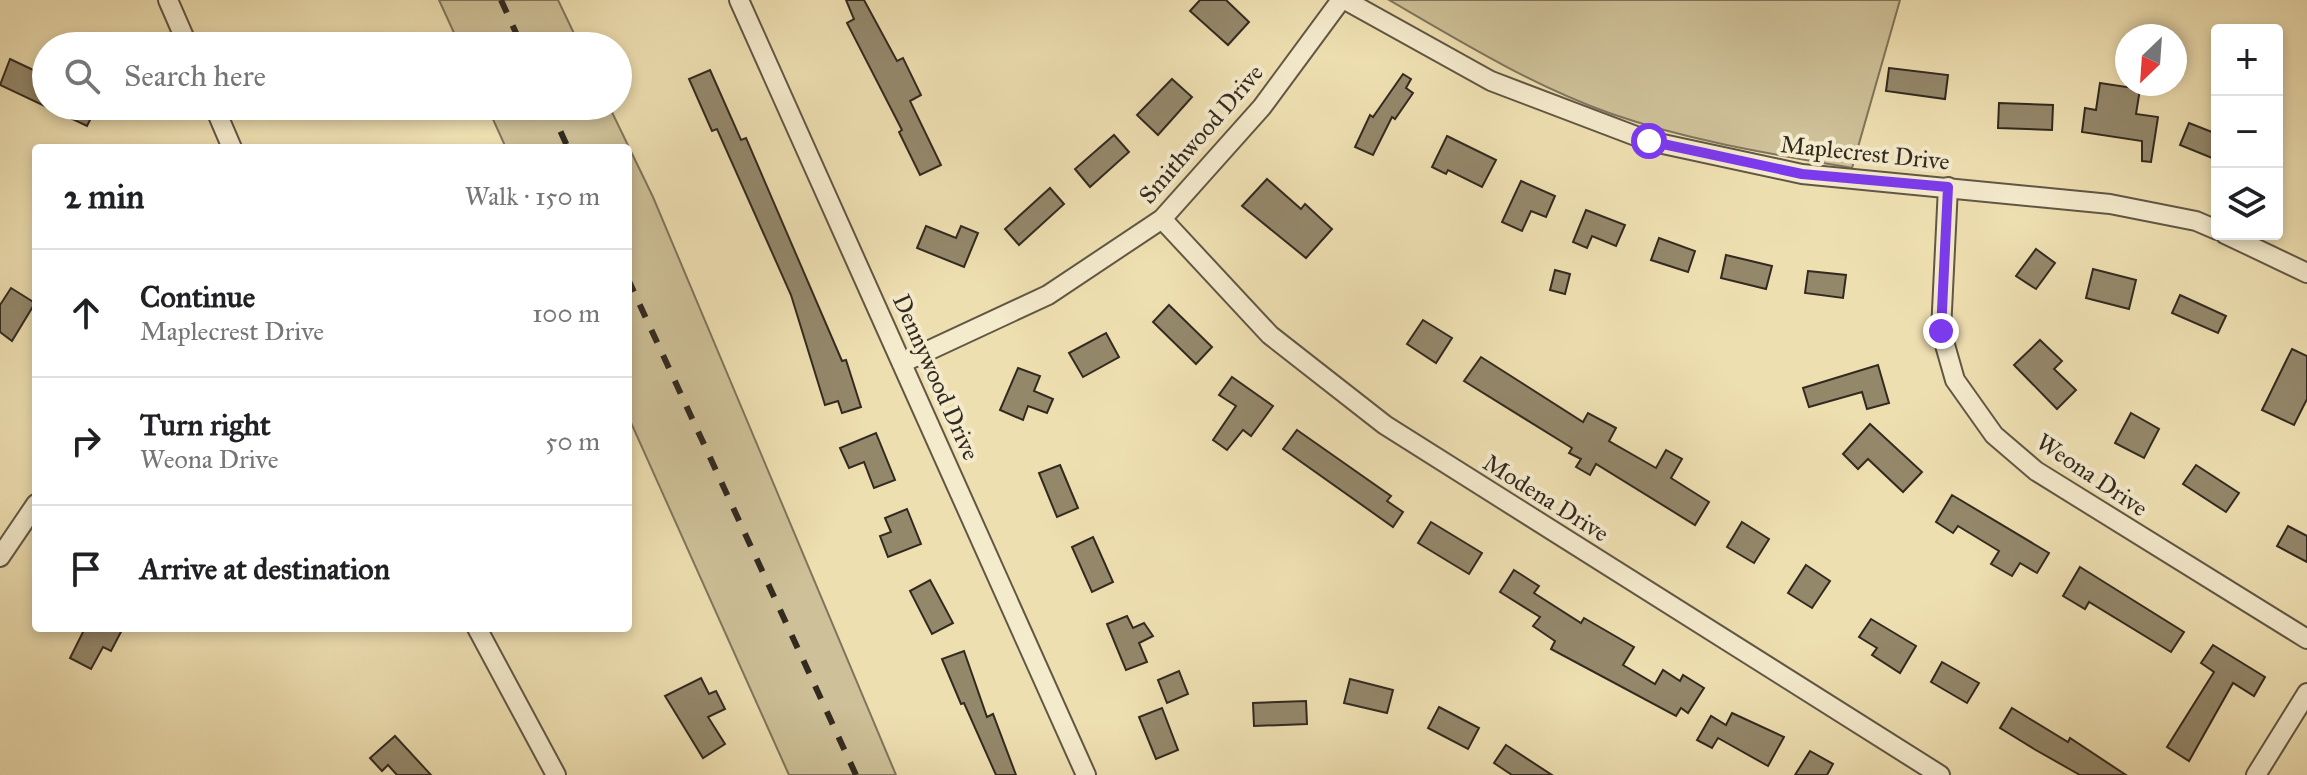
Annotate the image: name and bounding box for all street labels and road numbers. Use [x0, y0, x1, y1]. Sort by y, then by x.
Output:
street label: Smithwood Drive [1132, 58, 1270, 210]
street label: Maplecrest Drive [1779, 129, 1951, 177]
street label: Dennywood Drive [886, 289, 986, 465]
street label: Weona Drive [2031, 427, 2153, 523]
street label: Modena Drive [1478, 448, 1614, 548]

